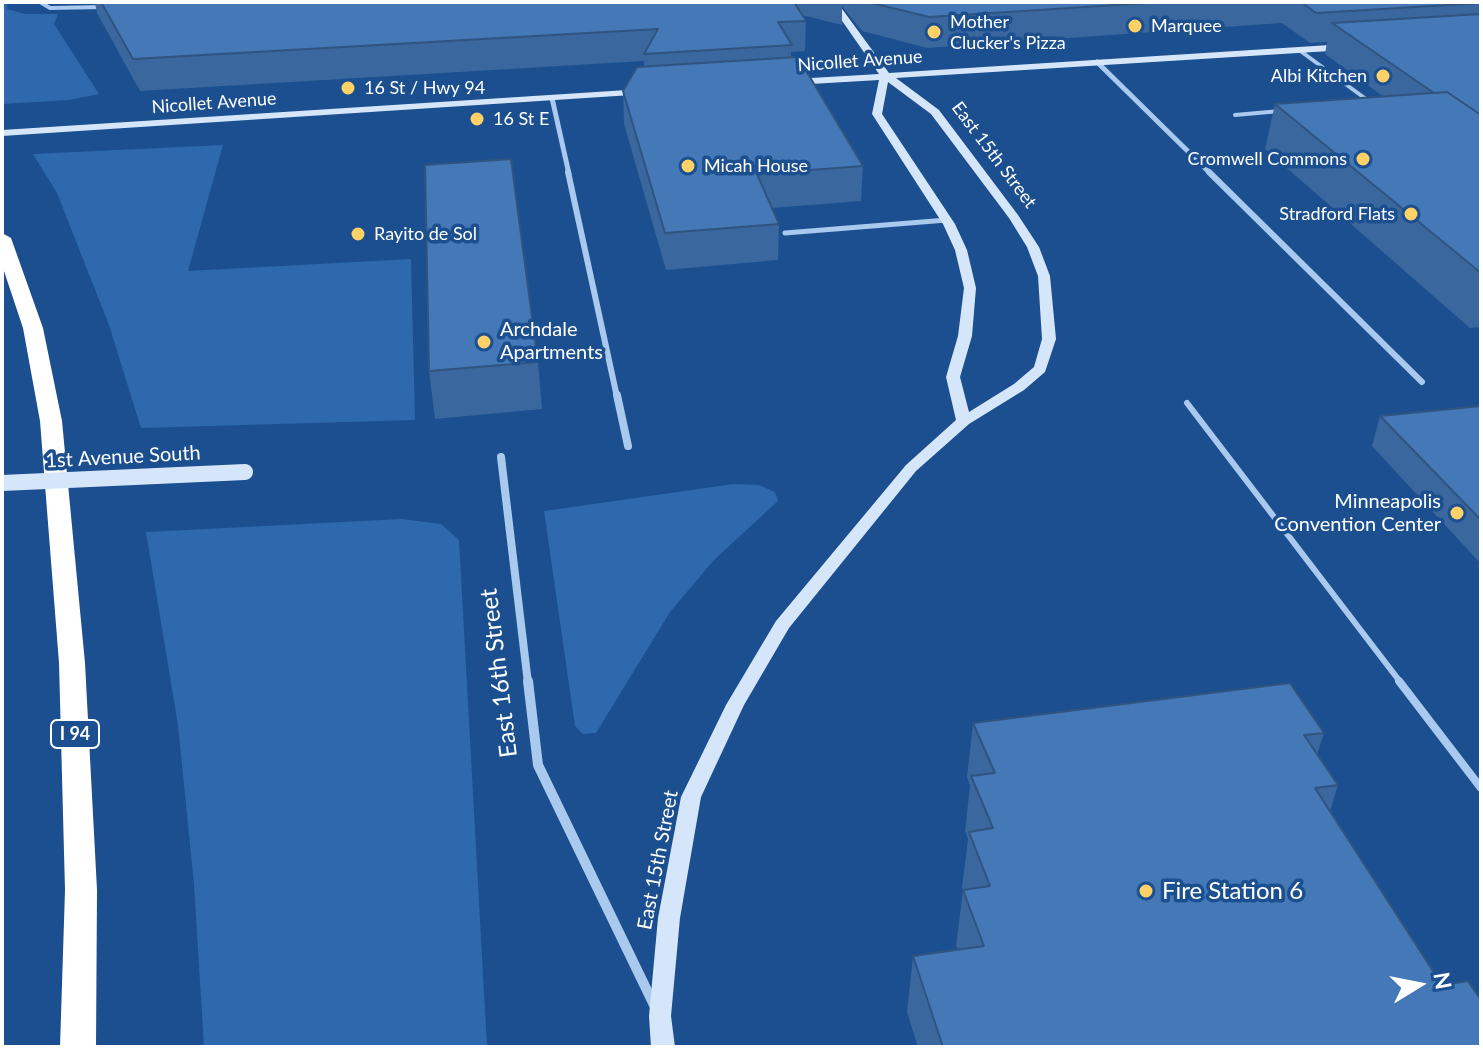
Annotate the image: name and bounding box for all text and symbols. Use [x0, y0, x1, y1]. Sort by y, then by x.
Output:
place label: Mother Clucker's Pizza [950, 11, 1066, 54]
place label: Marquee [1151, 15, 1222, 37]
marker: Marquee [1126, 17, 1144, 35]
marker: Mother Clucker's Pizza [925, 23, 943, 41]
street label: Nicollet Avenue [797, 46, 923, 76]
place label: Albi Kitchen [1271, 65, 1367, 87]
marker: Albi Kitchen [1374, 67, 1392, 85]
place label: 16 St / Hwy 94 [364, 77, 485, 99]
marker: 16 St / Hwy 94 [339, 79, 357, 97]
street label: Nicollet Avenue [151, 88, 277, 118]
street label: East 15th Street [947, 98, 1041, 212]
place label: 16 St E [493, 108, 549, 130]
marker: 16 St E [468, 110, 486, 128]
place label: Cromwell Commons [1188, 148, 1347, 170]
marker: Cromwell Commons [1354, 150, 1372, 168]
place label: Micah House [704, 155, 808, 177]
marker: Micah House [679, 157, 697, 175]
place label: Stradford Flats [1279, 203, 1395, 225]
marker: Stradford Flats [1402, 205, 1420, 223]
place label: Rayito de Sol [374, 223, 477, 245]
marker: Rayito de Sol [349, 225, 367, 243]
place label: Archdale Apartments [500, 318, 603, 365]
marker: Archdale Apartments [475, 333, 493, 351]
street label: 1st Avenue South [45, 441, 201, 473]
place label: Minneapolis Convention Center [1274, 490, 1441, 537]
marker: Minneapolis Convention Center [1448, 504, 1466, 522]
street label: East 16th Street [474, 587, 524, 759]
road number: I 94 [51, 720, 99, 748]
street label: East 15th Street [633, 788, 683, 932]
place label: Fire Station 6 [1162, 877, 1303, 905]
marker: Fire Station 6 [1137, 882, 1155, 900]
north arrow [1379, 945, 1459, 1025]
text: N [1428, 970, 1458, 991]

